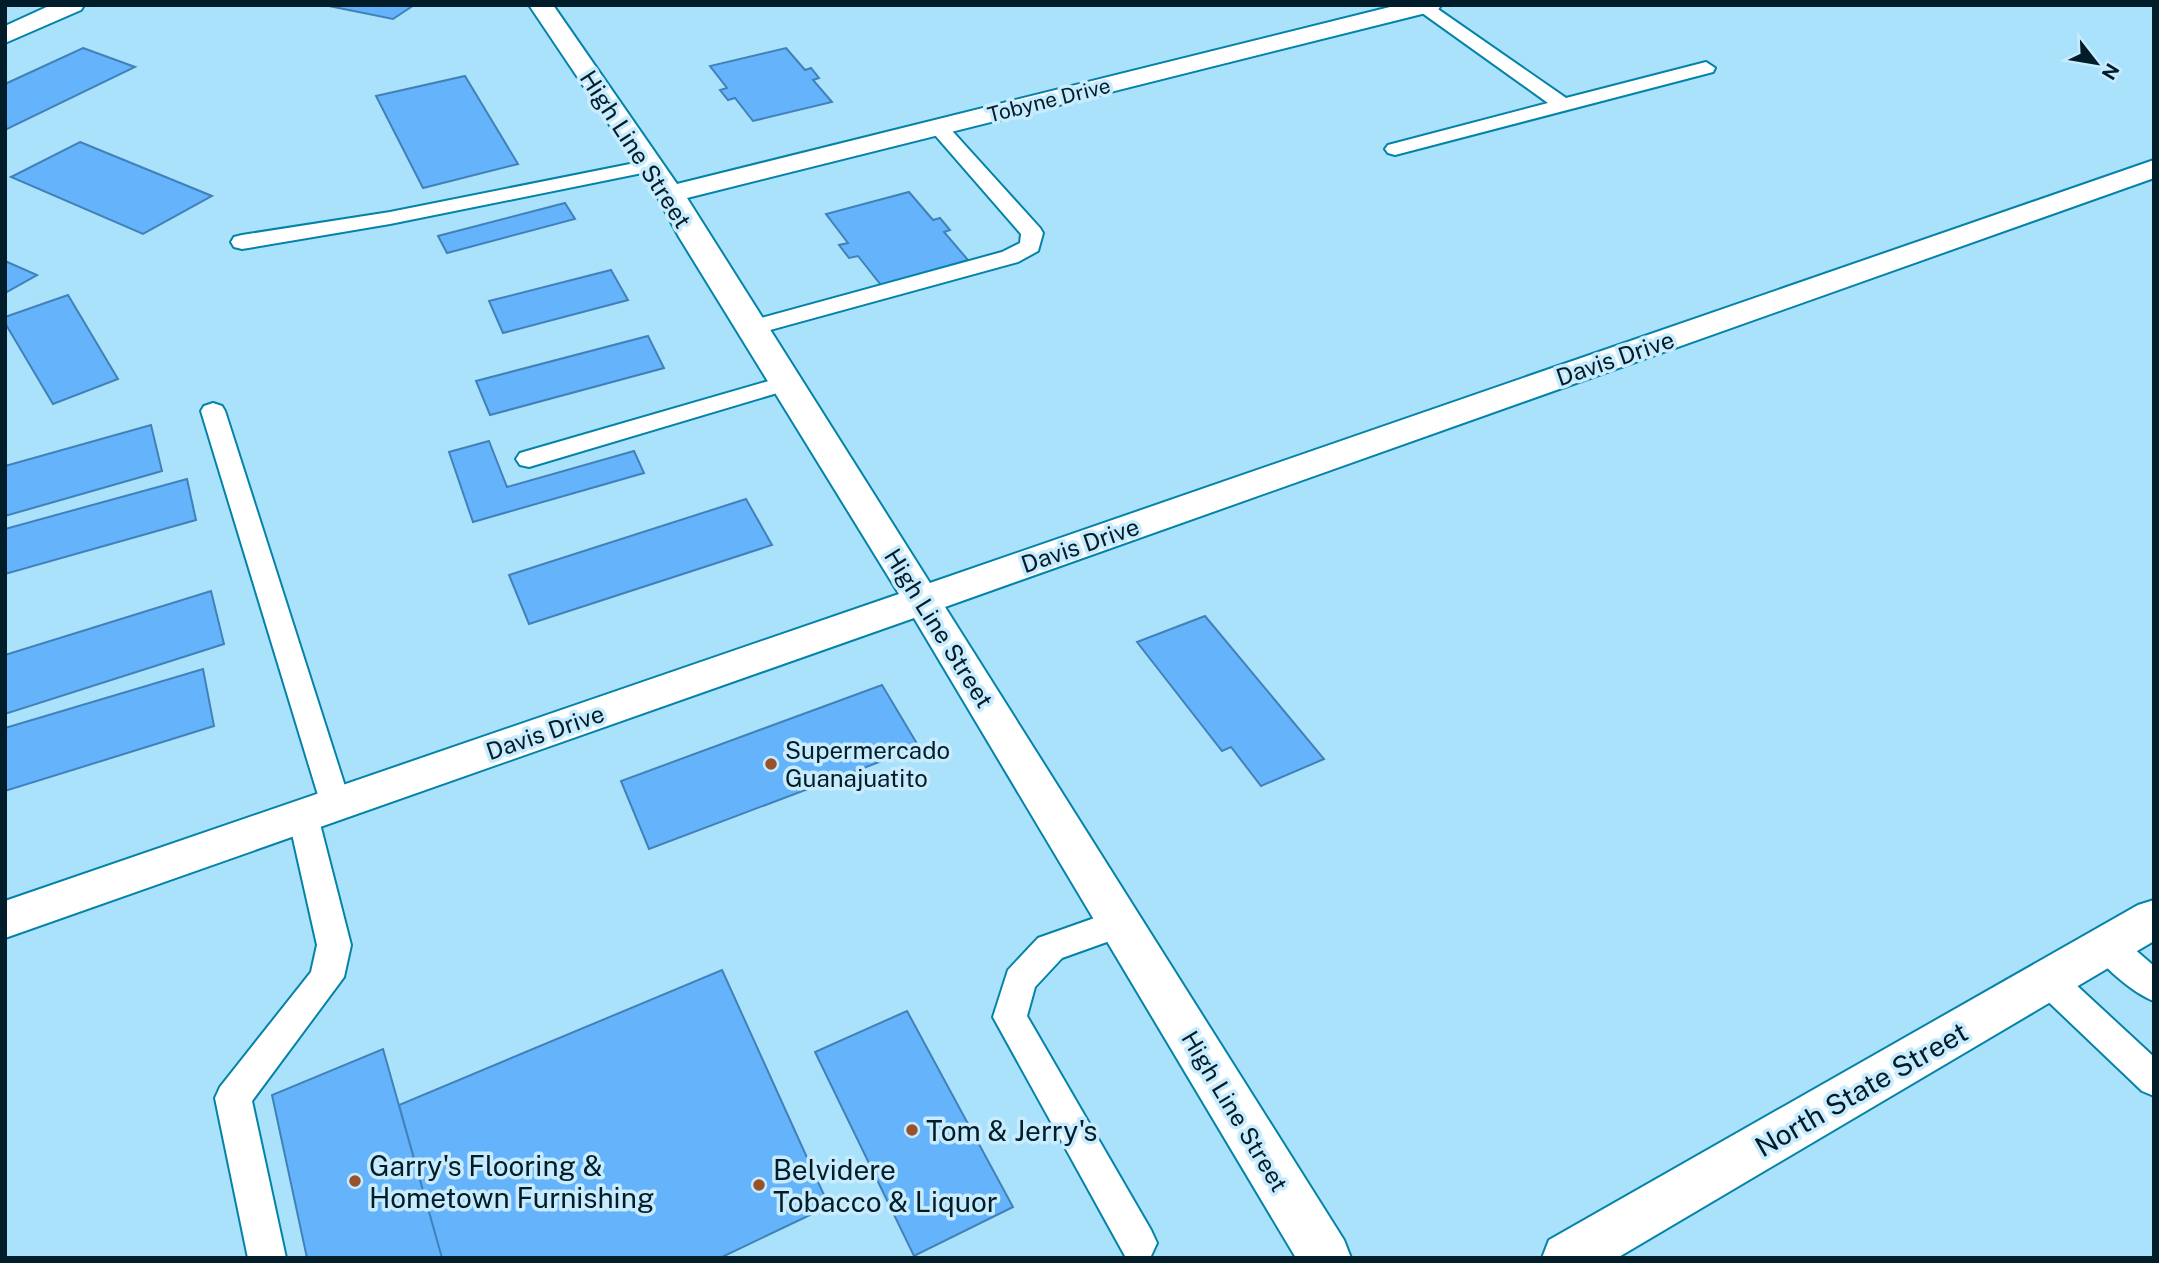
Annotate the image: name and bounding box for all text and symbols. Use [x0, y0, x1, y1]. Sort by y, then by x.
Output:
north arrow [2061, 28, 2131, 98]
text: N [2097, 60, 2124, 84]
street label: High Line Street [575, 65, 697, 233]
street label: Tobyne Drive [985, 73, 1113, 127]
street label: Davis Drive [1552, 325, 1678, 391]
street label: Davis Drive [1017, 512, 1143, 578]
street label: High Line Street [879, 543, 999, 713]
street label: Davis Drive [482, 699, 608, 765]
place label: Supermercado Guanajuatito [785, 736, 950, 792]
marker: Supermercado Guanajuatito [763, 756, 779, 772]
street label: North State Street [1749, 1015, 1973, 1163]
street label: High Line Street [1176, 1026, 1294, 1196]
place label: Tom & Jerry's [926, 1114, 1097, 1147]
marker: Tom & Jerry's [904, 1122, 920, 1138]
place label: Garry's Flooring & Hometown Furnishing [369, 1149, 654, 1214]
place label: Belvidere Tobacco & Liquor [773, 1153, 998, 1218]
marker: Garry's Flooring & Hometown Furnishing [347, 1173, 363, 1189]
marker: Belvidere Tobacco & Liquor [751, 1177, 767, 1193]

